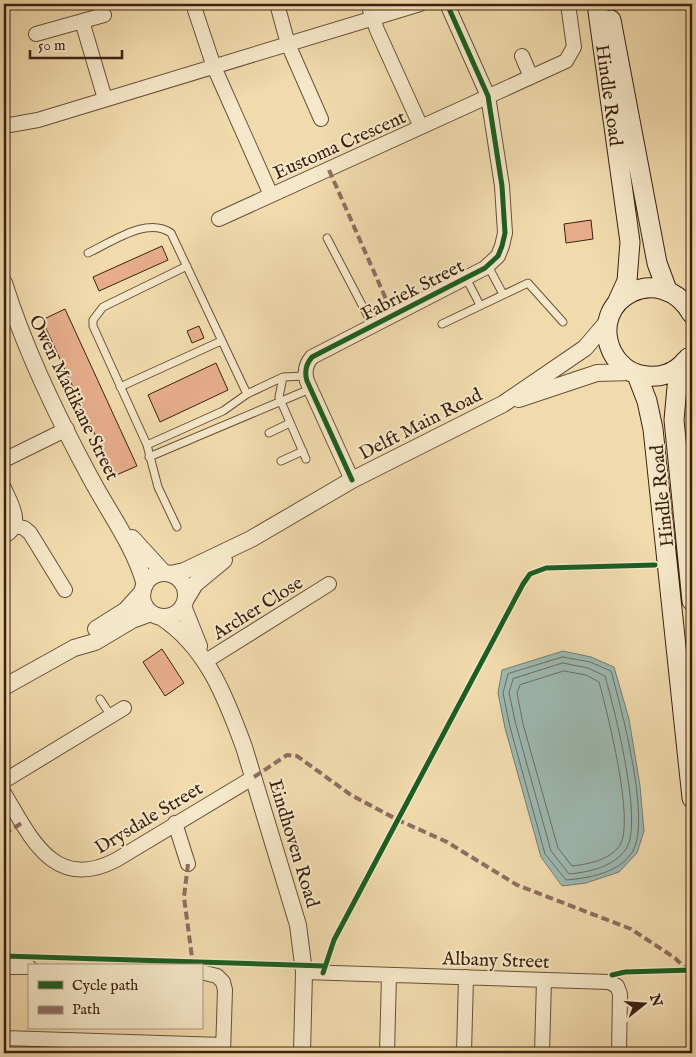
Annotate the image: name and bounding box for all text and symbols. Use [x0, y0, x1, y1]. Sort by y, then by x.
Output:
scale bar [30, 28, 122, 60]
text: 50 m [38, 36, 66, 55]
street label: Hindle Road [589, 43, 627, 149]
street label: Eustoma Crescent [270, 106, 410, 186]
street label: Fabriek Street [357, 254, 469, 327]
street label: Owen Madikane Street [23, 311, 124, 485]
street label: Delft Main Road [355, 383, 487, 466]
street label: Hindle Road [646, 443, 680, 548]
street label: Archer Close [208, 571, 308, 646]
street label: Drysdale Street [91, 777, 208, 860]
street label: Eindhoven Road [262, 777, 324, 911]
street label: Albany Street [441, 947, 550, 975]
legend [28, 964, 202, 1030]
text: Cycle path [72, 976, 138, 995]
north arrow [618, 980, 668, 1030]
text: N [645, 991, 666, 1009]
text: Path [72, 1000, 100, 1019]

